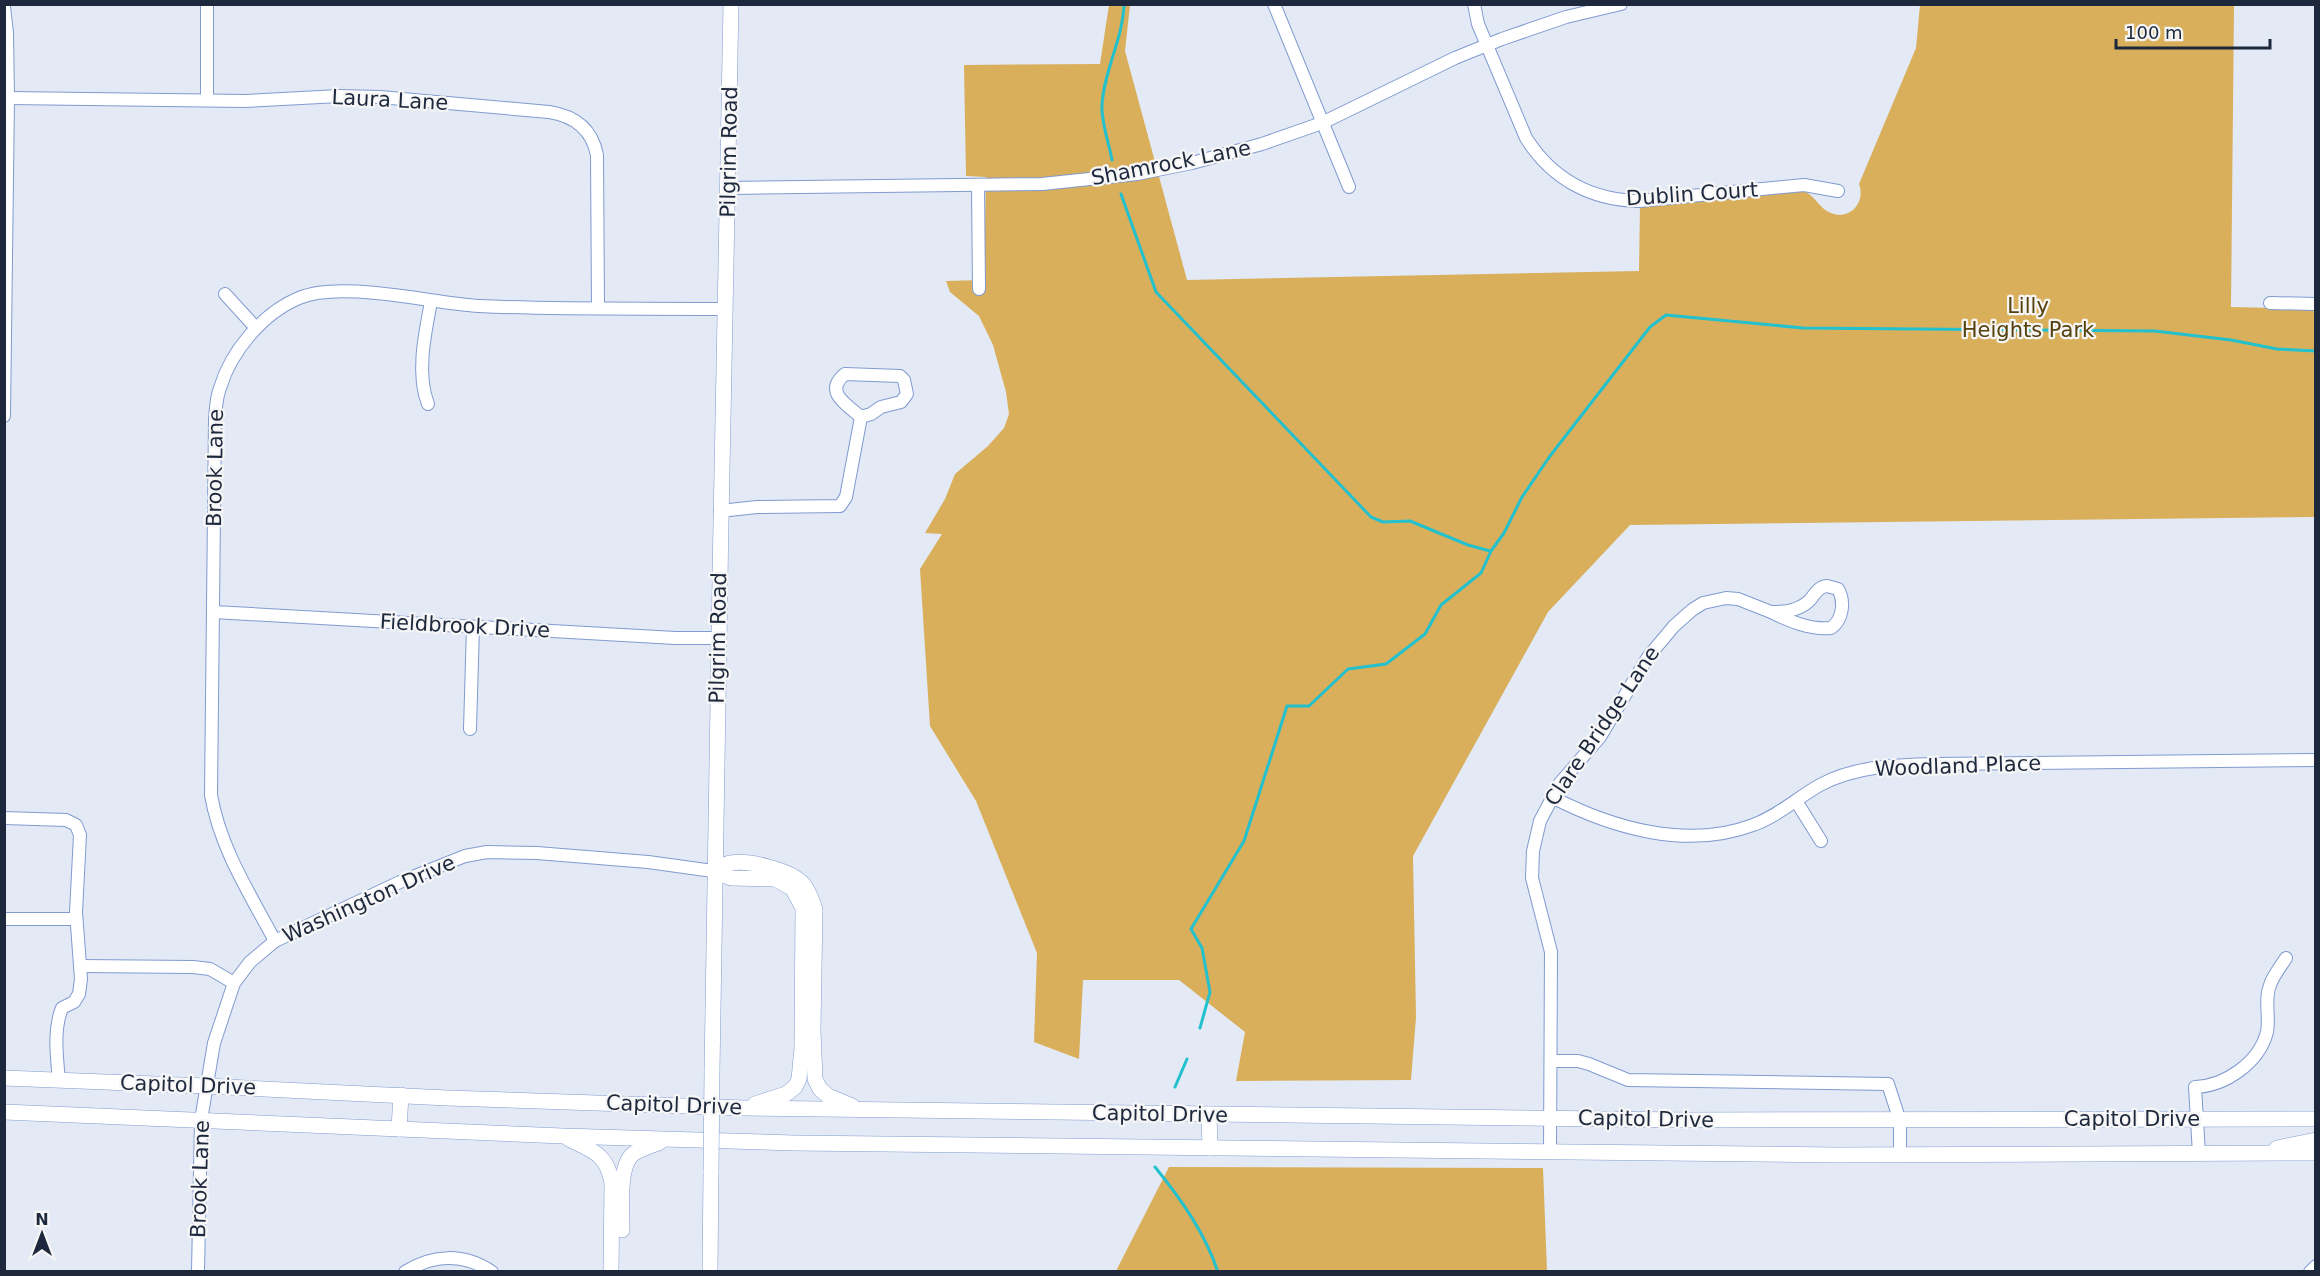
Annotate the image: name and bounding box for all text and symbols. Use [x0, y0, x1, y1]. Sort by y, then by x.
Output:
scale bar [2116, 12, 2270, 50]
text: 100 m [2125, 22, 2183, 43]
street label: Laura Lane [331, 85, 449, 115]
street label: Pilgrim Road [716, 86, 742, 218]
street label: Shamrock Lane [1089, 136, 1253, 190]
street label: Dublin Court [1625, 177, 1759, 211]
park label: Lilly Heights Park [1962, 294, 2095, 342]
street label: Brook Lane [202, 409, 228, 527]
street label: Pilgrim Road [705, 572, 731, 704]
street label: Fieldbrook Drive [379, 610, 551, 642]
street label: Clare Bridge Lane [1540, 642, 1664, 810]
street label: Woodland Place [1874, 751, 2042, 781]
street label: Washington Drive [279, 850, 459, 948]
street label: Capitol Drive [119, 1071, 257, 1099]
street label: Capitol Drive [605, 1091, 743, 1119]
street label: Capitol Drive [1092, 1101, 1228, 1127]
street label: Capitol Drive [1578, 1106, 1714, 1132]
street label: Capitol Drive [2064, 1107, 2200, 1131]
street label: Brook Lane [186, 1120, 214, 1238]
north arrow [12, 1204, 72, 1264]
text: N [35, 1210, 49, 1229]

